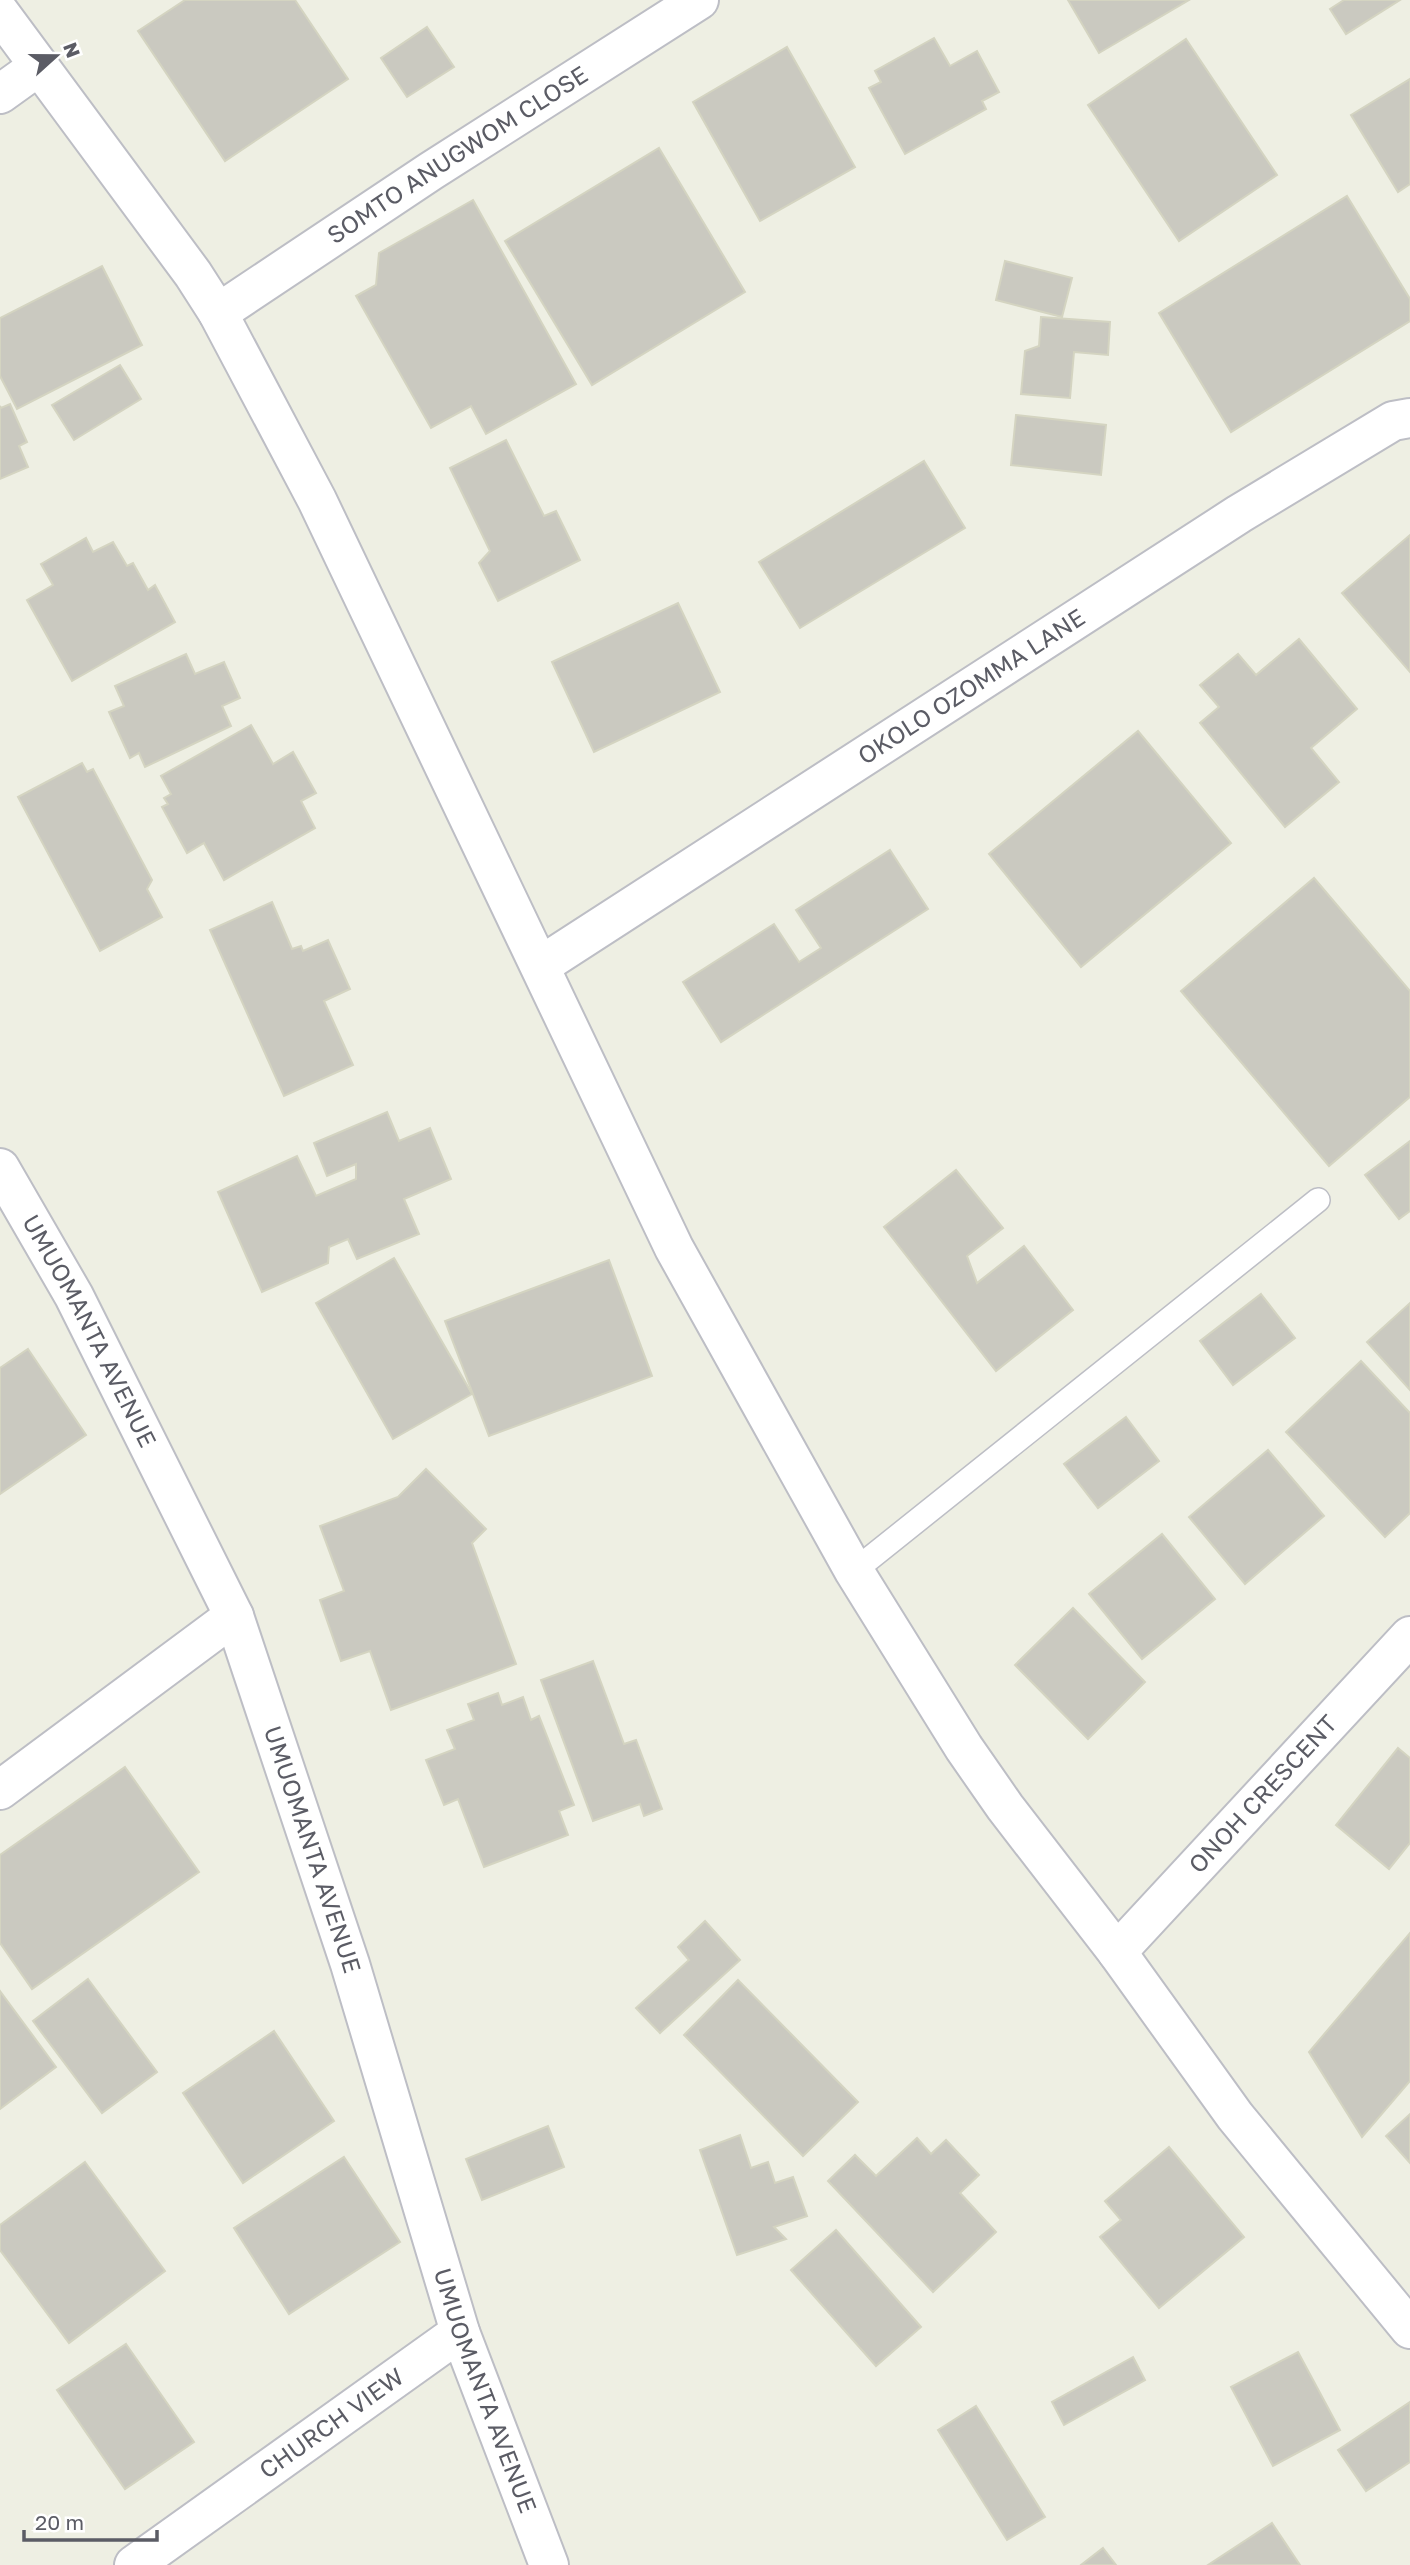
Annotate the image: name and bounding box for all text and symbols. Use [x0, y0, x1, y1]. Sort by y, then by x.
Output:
north arrow [21, 21, 91, 91]
text: N [59, 39, 86, 61]
street label: SOMTO ANUGWOM CLOSE [321, 59, 593, 249]
street label: OKOLO OZOMMA LANE [852, 602, 1090, 770]
street label: UMUOMANTA AVENUE [17, 1209, 163, 1452]
street label: ONOH CRESCENT [1182, 1708, 1342, 1878]
street label: UMUOMANTA AVENUE [259, 1722, 368, 1976]
street label: UMUOMANTA AVENUE [429, 2264, 544, 2517]
street label: CHURCH VIEW [253, 2361, 409, 2484]
scale bar [24, 2498, 158, 2542]
text: 20 m [35, 2509, 84, 2535]

